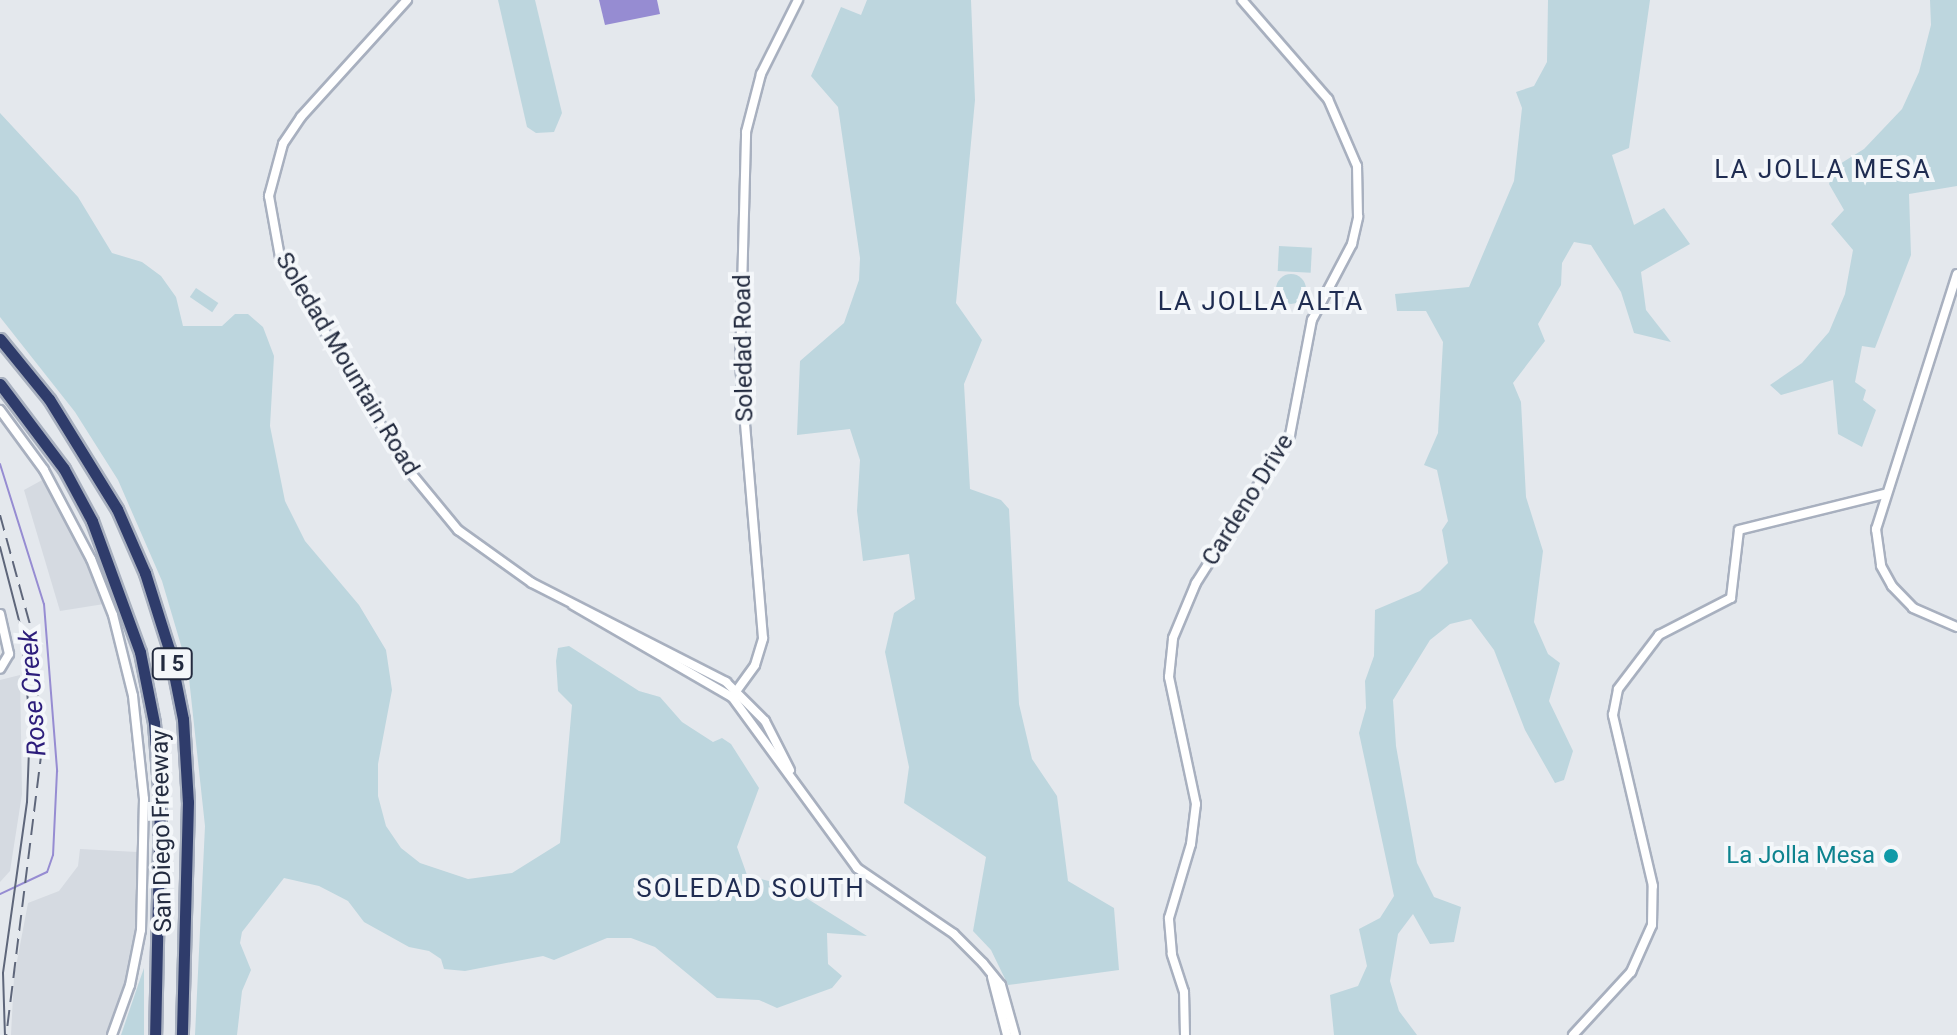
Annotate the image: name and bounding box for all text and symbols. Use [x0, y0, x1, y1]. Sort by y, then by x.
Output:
district label: LA JOLLA MESA [1714, 154, 1932, 186]
street label: Soledad Mountain Road [269, 247, 425, 481]
street label: Soledad Road [728, 274, 760, 422]
district label: LA JOLLA ALTA [1158, 286, 1364, 318]
street label: Cardeno Drive [1196, 429, 1300, 571]
water label: Rose Creek [13, 629, 53, 757]
road number: I 5 [150, 646, 194, 682]
street label: San Diego Freeway [146, 729, 178, 933]
place label: La Jolla Mesa [1726, 842, 1875, 870]
marker: La Jolla Mesa [1882, 847, 1900, 865]
district label: SOLEDAD SOUTH [636, 873, 866, 905]

